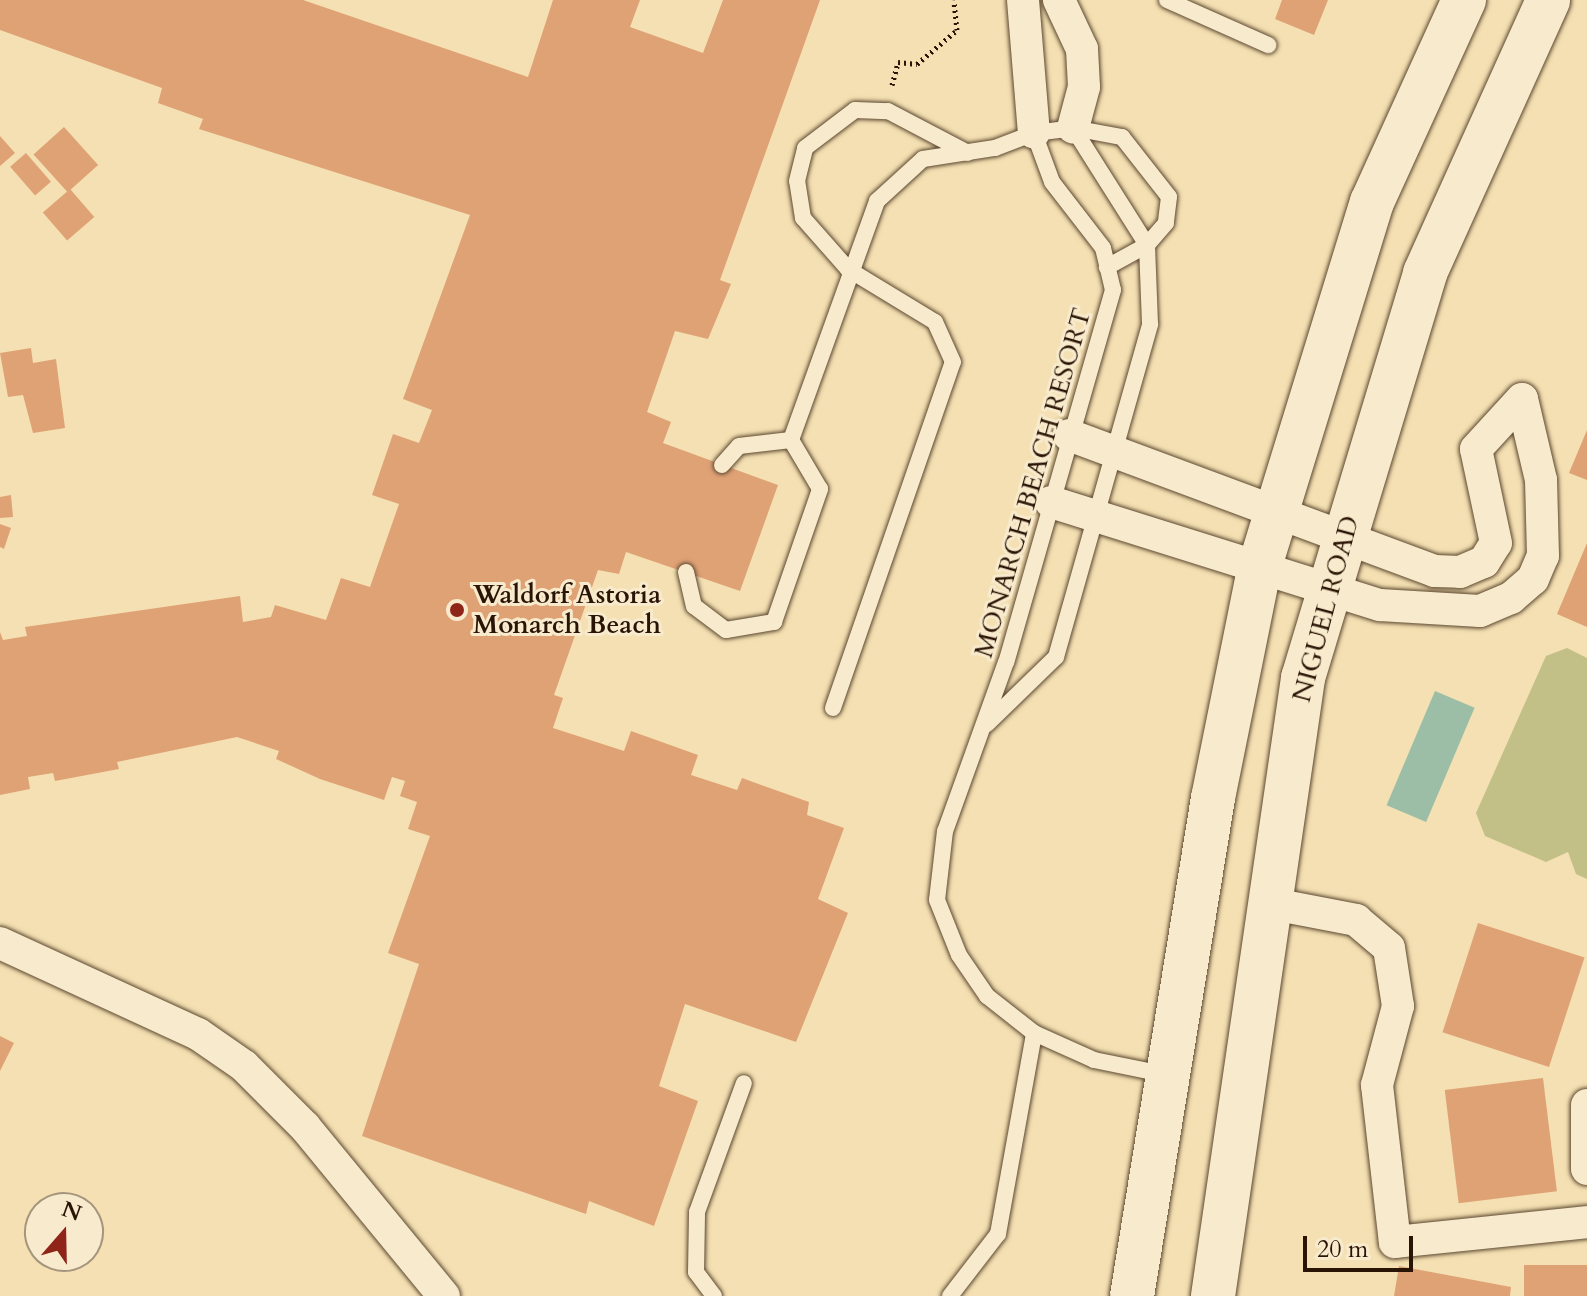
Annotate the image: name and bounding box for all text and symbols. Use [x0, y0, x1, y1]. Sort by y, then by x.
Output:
street label: MONARCH BEACH RESORT [968, 305, 1098, 661]
street label: NIGUEL ROAD [1286, 512, 1366, 706]
place label: Waldorf Astoria Monarch Beach [473, 579, 661, 640]
marker: Waldorf Astoria Monarch Beach [448, 601, 466, 619]
north arrow [24, 1192, 104, 1272]
text: N [57, 1194, 86, 1229]
scale bar [1307, 1220, 1417, 1270]
text: 20 m [1317, 1233, 1368, 1266]

